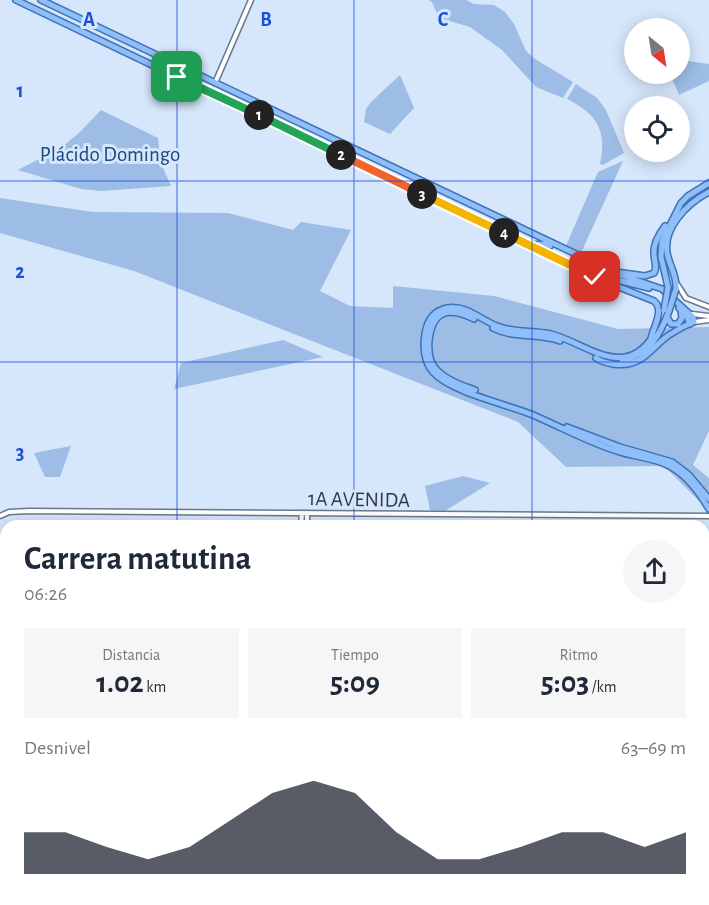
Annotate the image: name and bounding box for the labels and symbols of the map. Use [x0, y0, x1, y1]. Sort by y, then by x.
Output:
text: A [83, 10, 95, 30]
text: B [260, 10, 272, 30]
text: C [438, 10, 449, 30]
north arrow [624, 18, 690, 84]
pin [151, 51, 202, 102]
text: 1 [16, 81, 24, 101]
pin: 1 [244, 100, 274, 130]
pin: 2 [326, 140, 356, 170]
park label: Plácido Domingo [40, 144, 180, 165]
pin: 3 [407, 179, 437, 209]
pin: 4 [489, 218, 519, 248]
pin [569, 251, 620, 302]
text: 2 [15, 262, 25, 282]
text: 3 [16, 443, 24, 463]
street label: 1A AVENIDA [308, 488, 410, 511]

